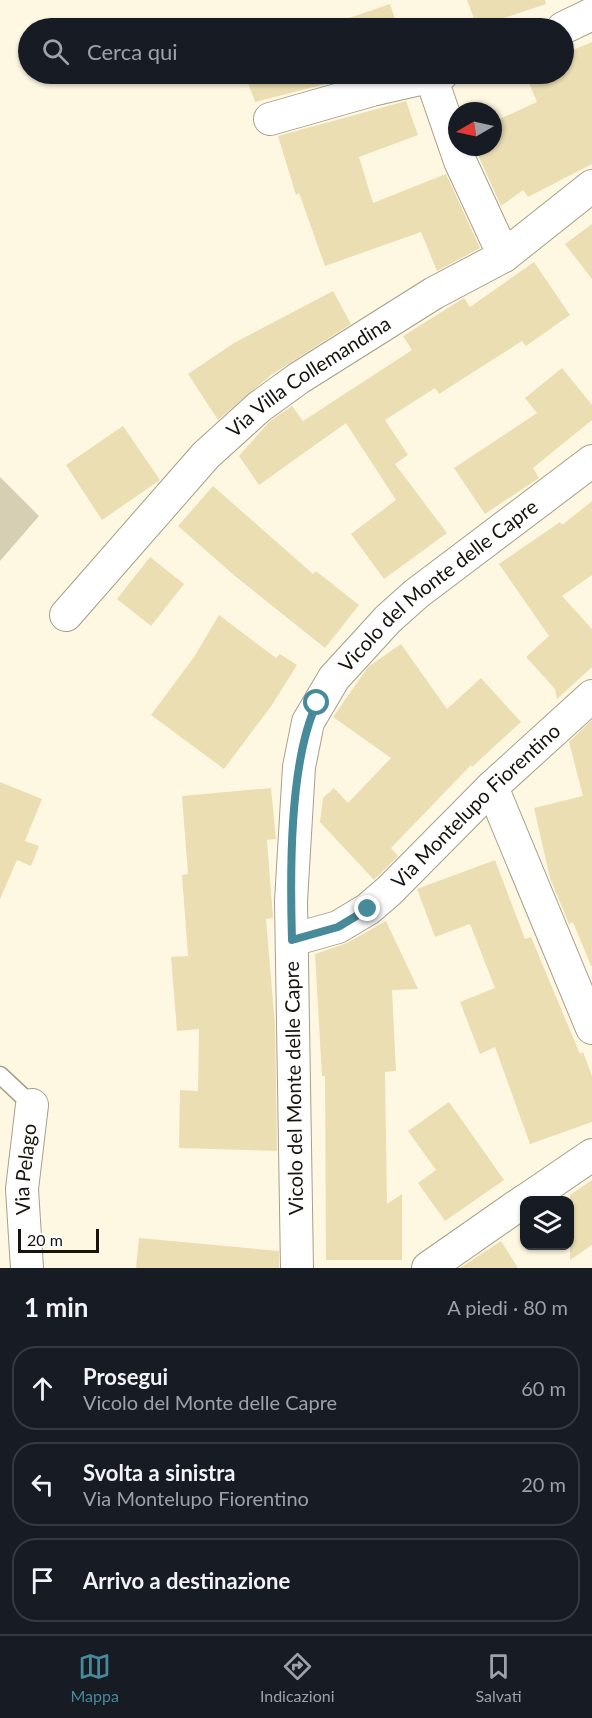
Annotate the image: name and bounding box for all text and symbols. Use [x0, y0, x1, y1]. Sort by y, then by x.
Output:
search box [18, 18, 574, 84]
icon: search [39, 35, 72, 68]
text: Cerca qui [87, 38, 178, 65]
north arrow [448, 102, 502, 156]
street label: Via Villa Collemandina [221, 311, 395, 442]
street label: Vicolo del Monte delle Capre [333, 494, 542, 676]
route start [303, 689, 329, 715]
street label: Via Montelupo Fiorentino [386, 718, 565, 893]
route end [354, 895, 380, 921]
street label: Vicolo del Monte delle Capre [279, 961, 307, 1215]
street label: Via Pelago [9, 1122, 41, 1216]
map controls [520, 1196, 574, 1250]
button: layers [520, 1196, 574, 1250]
scale bar [18, 1226, 99, 1254]
text: 20 m [27, 1230, 63, 1249]
text: 1 min [24, 1291, 88, 1323]
text: A piedi · 80 m [447, 1295, 568, 1319]
text: Prosegui [83, 1363, 168, 1390]
icon: ahead [26, 1372, 59, 1405]
text: 60 m [521, 1376, 566, 1400]
text: Vicolo del Monte delle Capre [83, 1390, 337, 1414]
text: Svolta a sinistra [83, 1459, 235, 1486]
icon: left [26, 1468, 59, 1501]
text: 20 m [521, 1472, 566, 1496]
text: Via Montelupo Fiorentino [83, 1486, 309, 1510]
icon: arrive [26, 1564, 59, 1597]
text: Arrivo a destinazione [83, 1567, 290, 1594]
tab: Mappa [70, 1650, 119, 1705]
tab: Indicazioni [260, 1650, 334, 1705]
tab: Salvati [475, 1650, 522, 1705]

